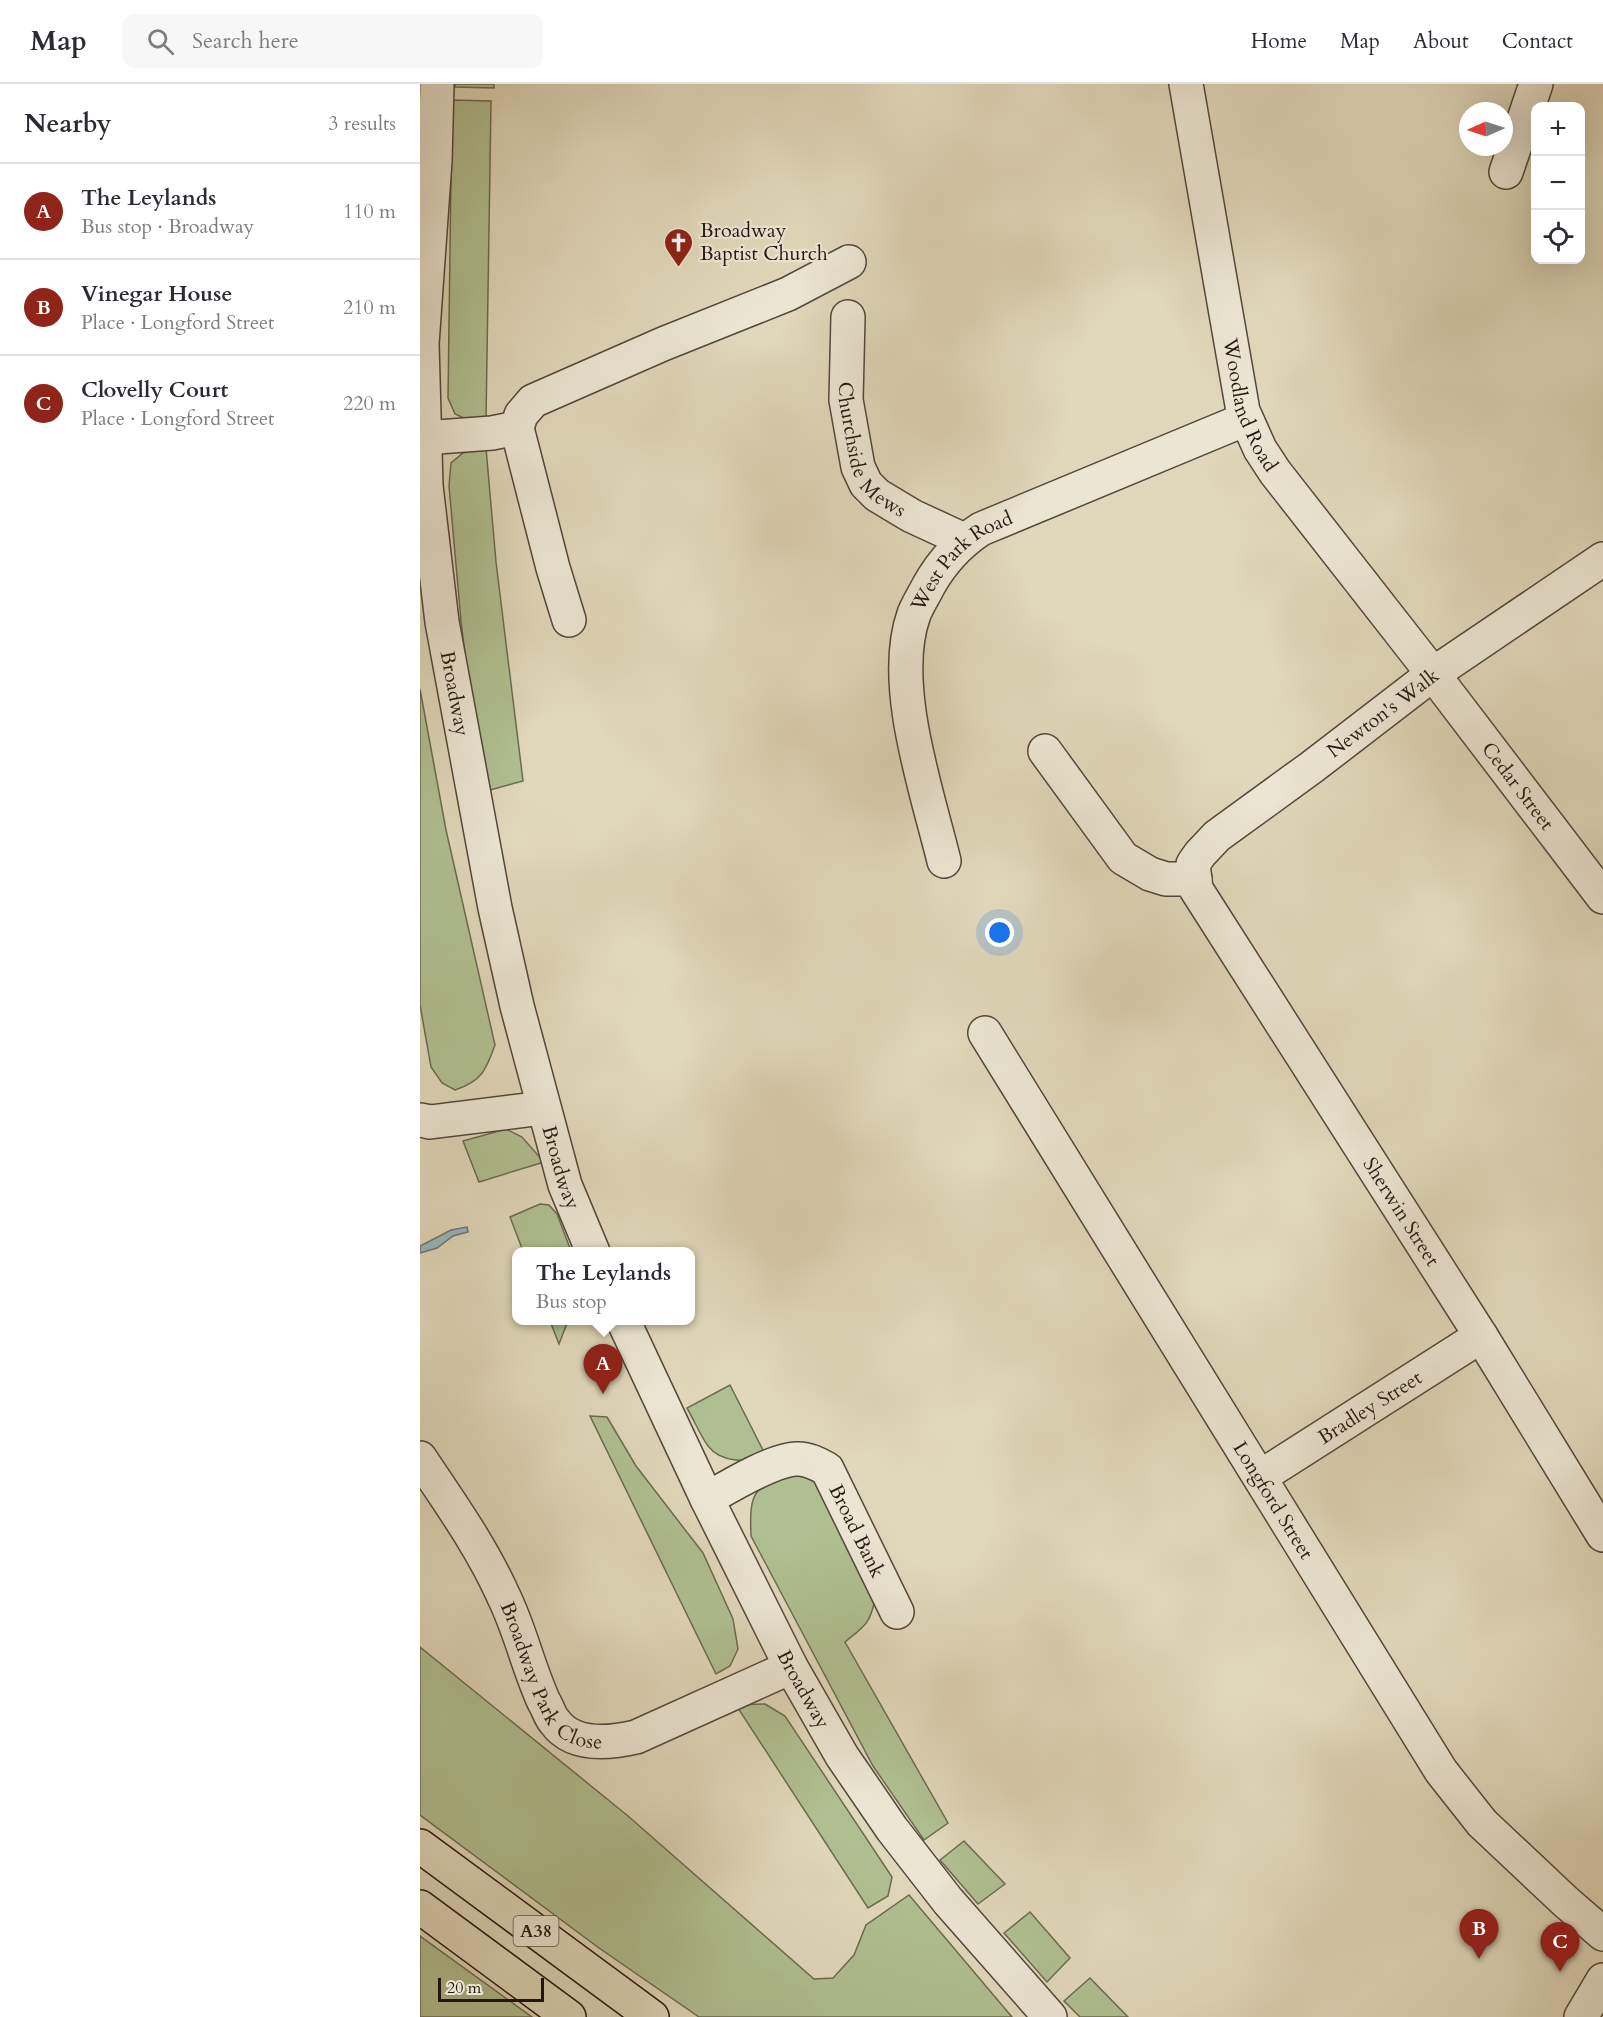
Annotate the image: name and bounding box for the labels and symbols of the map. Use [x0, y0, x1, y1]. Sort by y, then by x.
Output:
north arrow [1459, 102, 1513, 156]
place label: Broadway Baptist Church [700, 217, 828, 267]
church icon: Broadway Baptist Church [663, 226, 695, 268]
street label: Woodland Road [1217, 335, 1285, 477]
street label: Churchside Mews [832, 381, 911, 523]
street label: West Park Road [903, 504, 1017, 617]
street label: Broadway [434, 648, 476, 739]
street label: Newton's Walk [1321, 662, 1445, 764]
street label: Cedar Street [1476, 736, 1561, 836]
your location [985, 918, 1014, 947]
street label: Broadway [536, 1122, 587, 1214]
street label: Sherwin Street [1357, 1152, 1447, 1272]
pin: A [584, 1344, 622, 1394]
street label: Bradley Street [1312, 1363, 1427, 1450]
street label: Longford Street [1227, 1436, 1321, 1565]
street label: Broad Bank [823, 1480, 892, 1582]
street label: Broadway Park Close [494, 1597, 603, 1755]
street label: Broadway [771, 1645, 837, 1734]
pin: B [1460, 1910, 1498, 1959]
road number: A38 [514, 1916, 558, 1946]
pin: C [1540, 1922, 1580, 1972]
scale bar [438, 1975, 544, 2002]

